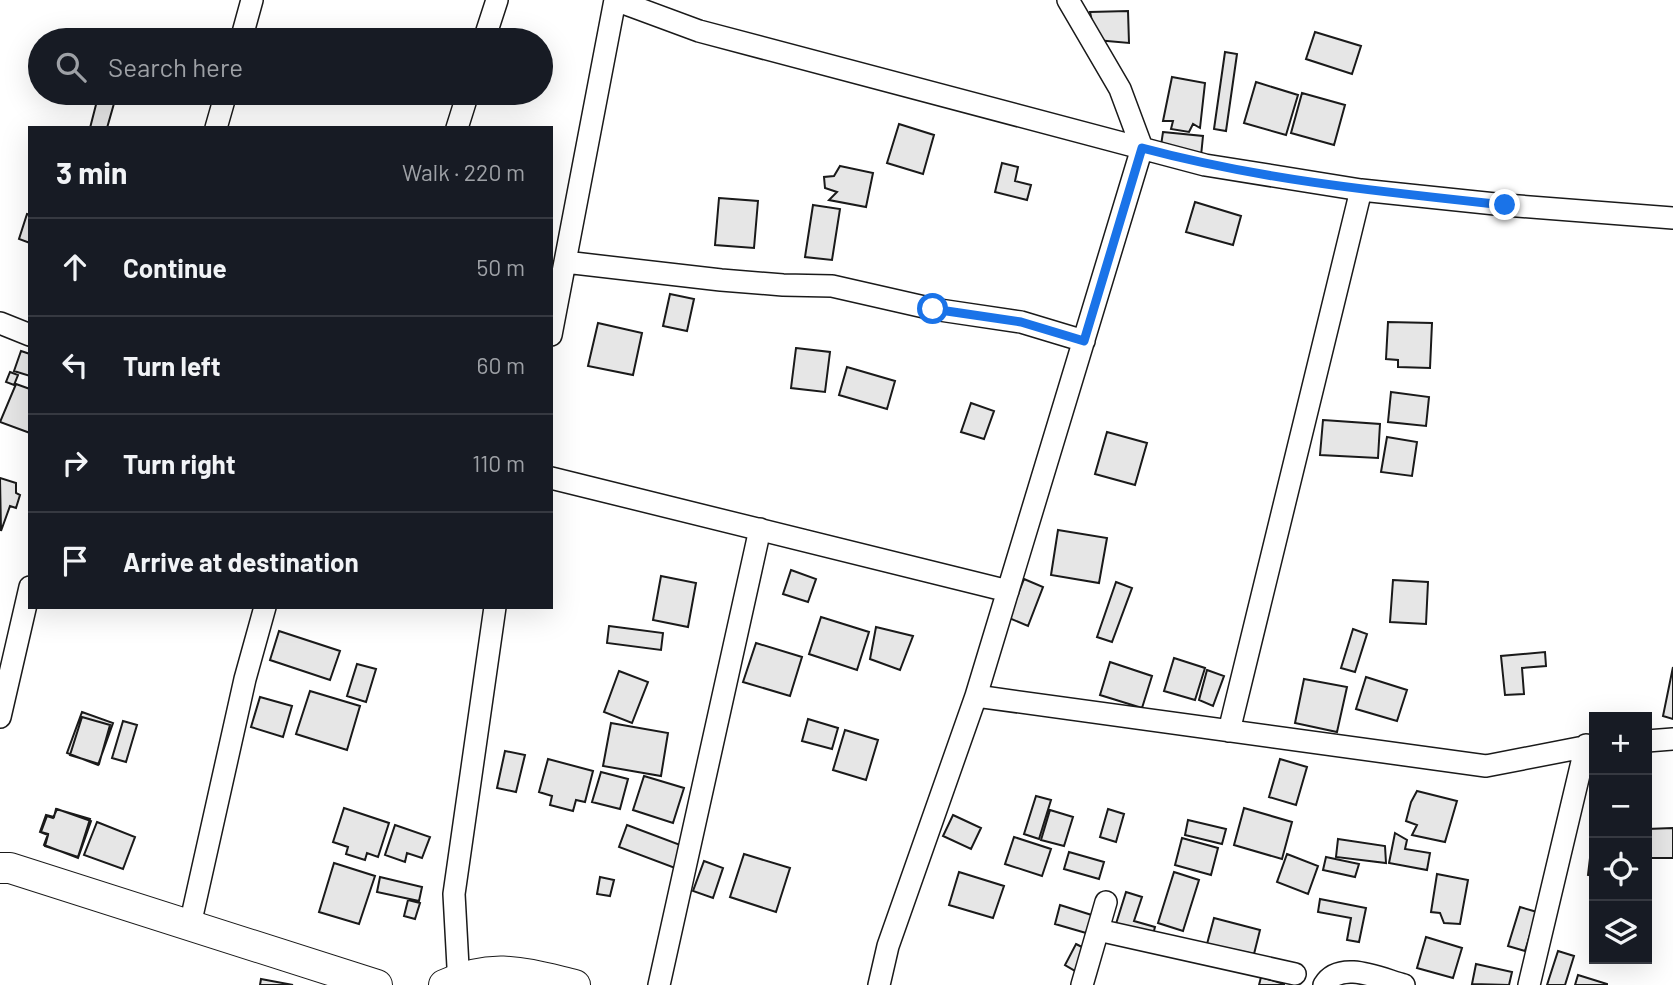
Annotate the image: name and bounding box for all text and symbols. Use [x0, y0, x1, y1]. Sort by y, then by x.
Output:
search box [28, 28, 553, 105]
icon: search [52, 48, 90, 86]
text: Search here [108, 51, 243, 82]
text: 3 min [56, 154, 127, 190]
text: Walk · 220 m [402, 158, 525, 186]
route end [1489, 189, 1520, 220]
icon: ahead [56, 248, 94, 286]
text: Continue [123, 252, 227, 283]
text: 50 m [477, 253, 525, 281]
route start [917, 293, 948, 324]
icon: left [56, 346, 94, 384]
text: Turn left [123, 350, 221, 381]
text: 60 m [477, 351, 525, 379]
icon: right [56, 444, 94, 482]
text: Turn right [123, 448, 236, 479]
text: 110 m [472, 449, 525, 477]
icon: arrive [56, 542, 94, 580]
text: Arrive at destination [123, 546, 359, 577]
map controls [1589, 712, 1652, 964]
button: + [1589, 712, 1652, 775]
button: − [1589, 775, 1652, 838]
button: locate [1589, 838, 1652, 901]
button: layers [1589, 901, 1652, 964]

